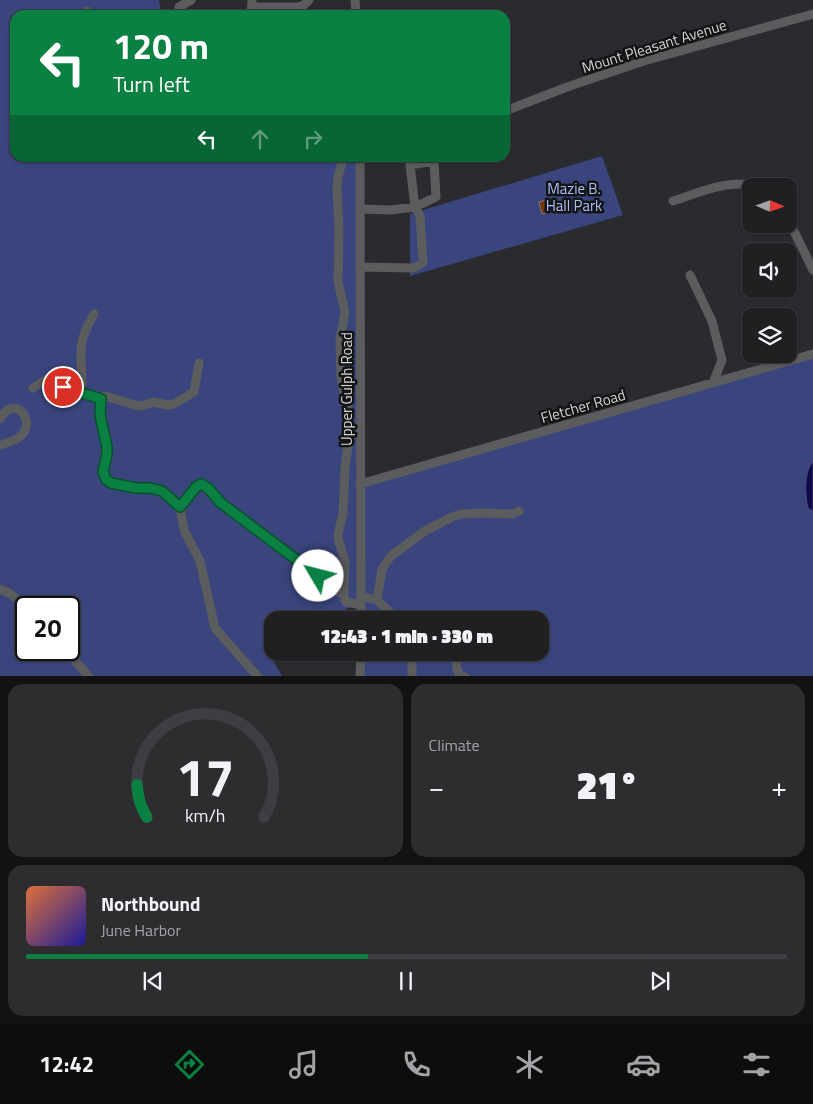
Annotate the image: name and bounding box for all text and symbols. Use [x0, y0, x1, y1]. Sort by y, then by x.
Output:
street label: Mount Pleasant Avenue [579, 13, 729, 79]
text: 120 m [113, 19, 209, 73]
icon: left [30, 30, 95, 95]
text: Turn left [113, 67, 190, 101]
icon: left [193, 125, 221, 153]
icon: ahead [246, 125, 274, 153]
icon: right [299, 125, 327, 153]
park label: Mazie B. Hall Park [546, 177, 602, 217]
north arrow [742, 178, 798, 232]
map controls [742, 178, 797, 363]
button: sound [742, 243, 797, 298]
button: layers [742, 308, 797, 363]
street label: Upper Gulph Road [335, 332, 358, 446]
pin [42, 366, 84, 408]
icon: arrive [49, 373, 77, 401]
street label: Fletcher Road [538, 383, 628, 429]
position arrow [291, 549, 343, 601]
speed limit sign: 20 [15, 596, 80, 661]
text: 12:43 · 1 min · 330 m [320, 621, 493, 650]
text: Climate [429, 733, 480, 757]
text: 17 [176, 737, 234, 816]
text: 21° [576, 756, 639, 814]
text: − [429, 765, 444, 808]
text: + [771, 765, 787, 808]
text: km/h [185, 802, 225, 829]
text: Northbound [101, 889, 201, 918]
text: June Harbor [101, 918, 181, 942]
icon: previous [139, 967, 167, 995]
icon: pause [392, 967, 420, 995]
icon: next [646, 967, 674, 995]
text: 12:42 [39, 1047, 94, 1081]
icon: directions [172, 1047, 207, 1082]
icon: music [286, 1047, 321, 1082]
icon: phone [399, 1047, 434, 1082]
icon: climate [512, 1047, 547, 1082]
icon: car [626, 1047, 661, 1082]
icon: filters [739, 1047, 774, 1082]

